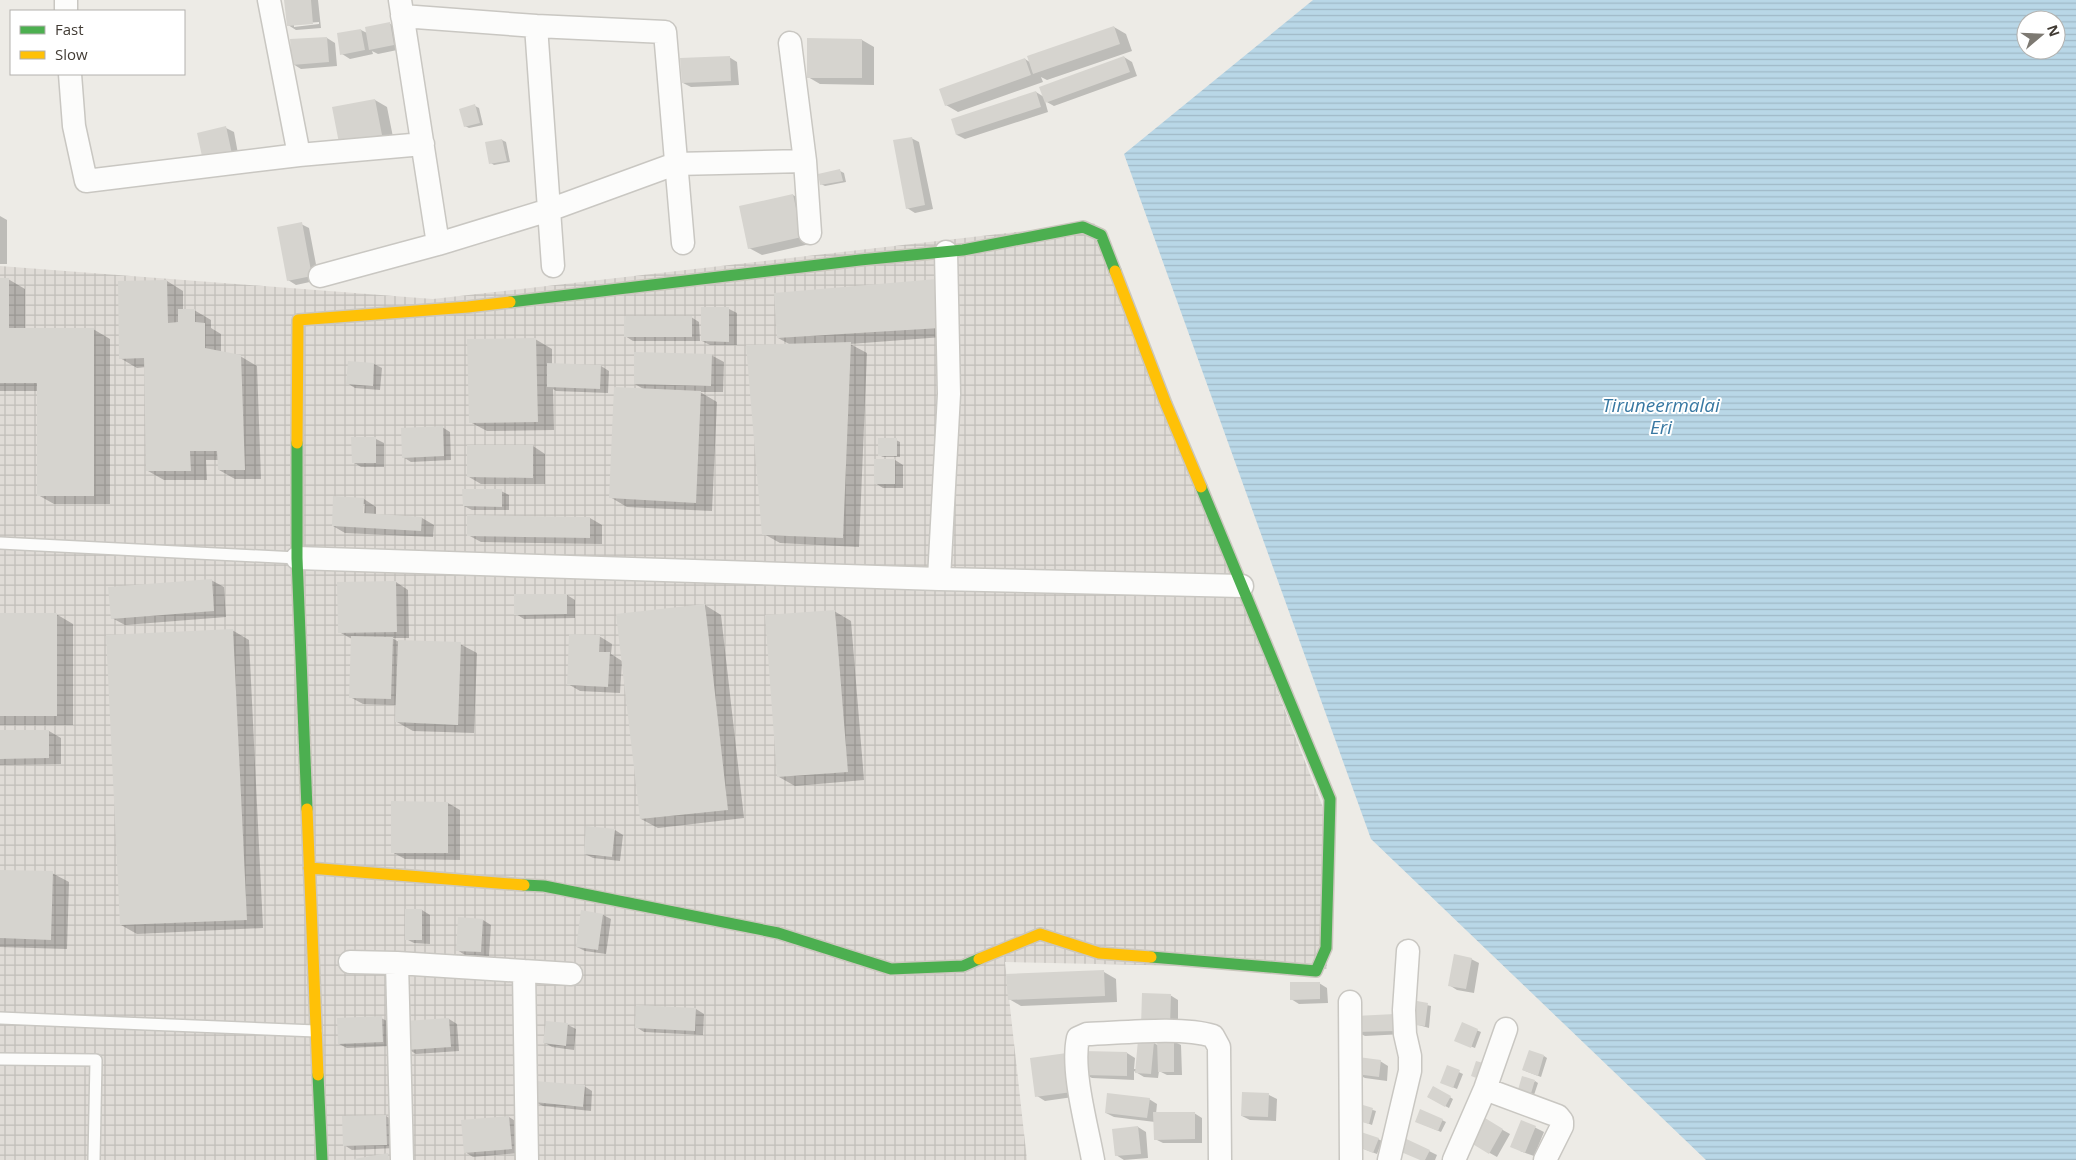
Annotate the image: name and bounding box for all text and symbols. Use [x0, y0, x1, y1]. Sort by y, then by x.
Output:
legend [10, 10, 185, 75]
north arrow [2016, 10, 2066, 60]
text: Fast [55, 19, 84, 39]
text: N [2043, 22, 2065, 39]
text: Slow [55, 44, 88, 64]
water label: Tiruneermalai Eri [1602, 392, 1721, 440]

